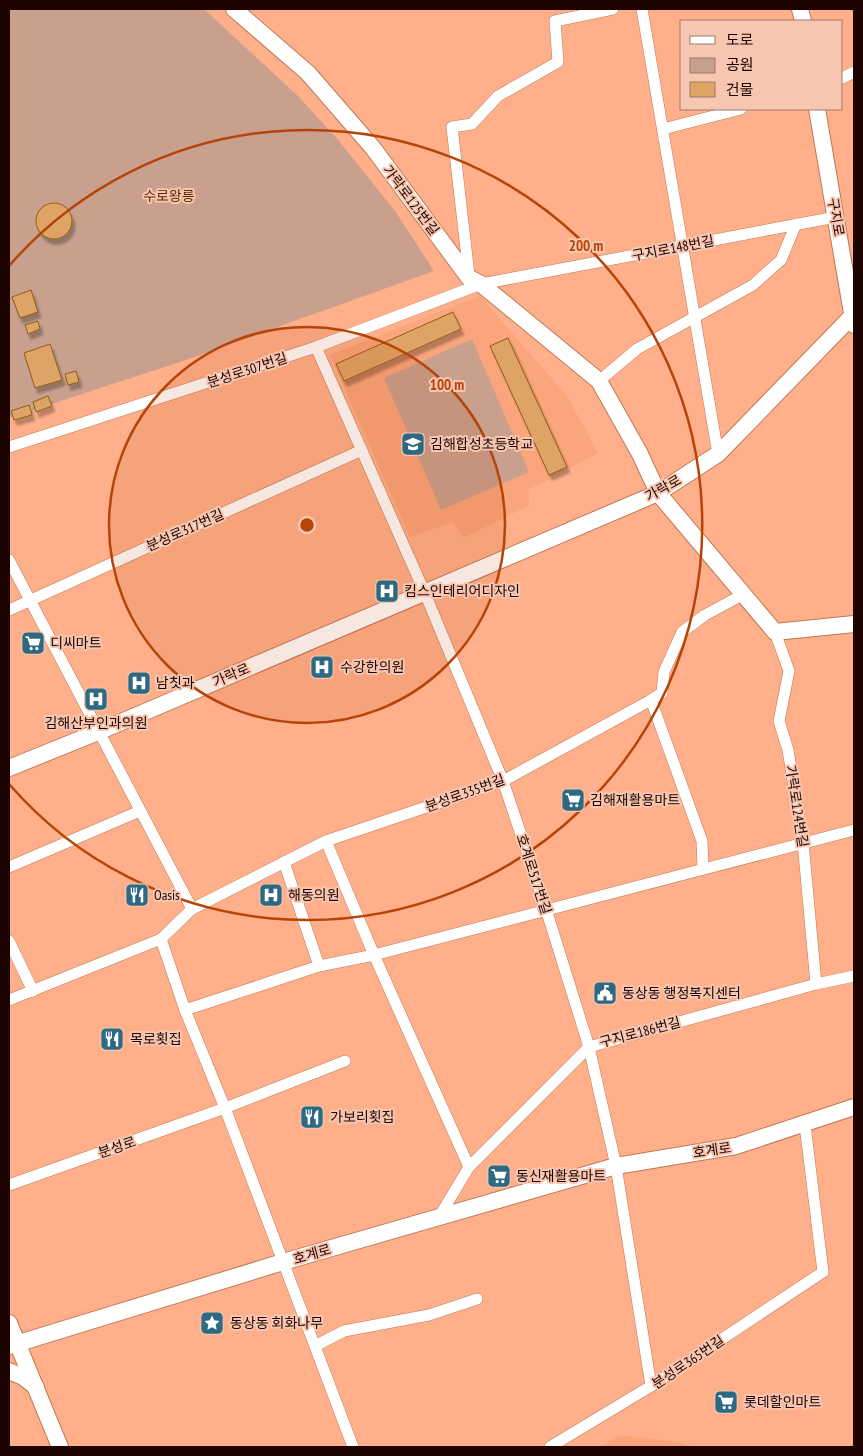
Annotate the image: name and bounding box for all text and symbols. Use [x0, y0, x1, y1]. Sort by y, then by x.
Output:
legend [680, 20, 843, 110]
text: 도로 [726, 30, 754, 49]
text: 공원 [726, 55, 754, 74]
text: 건물 [726, 80, 754, 99]
street label: 가락로125번길 [379, 161, 443, 239]
park label: 수로왕릉 [143, 187, 195, 205]
street label: 구지로 [824, 196, 848, 238]
street label: 구지로148번길 [630, 231, 716, 265]
text: 200 m [569, 236, 603, 255]
street label: 분성로307번길 [205, 349, 289, 391]
text: 100 m [430, 375, 464, 394]
school or university icon: 김해합성초등학교 [400, 431, 426, 457]
place label: 김해합성초등학교 [430, 435, 533, 453]
street label: 가락로 [642, 471, 684, 505]
street label: 분성로317번길 [143, 505, 227, 555]
centre of rings [298, 516, 316, 534]
hospital icon: 킴스인테리어디자인 [374, 578, 400, 604]
place label: 킴스인테리어디자인 [404, 582, 520, 600]
supermarket icon: 디씨마트 [20, 630, 46, 656]
place label: 디씨마트 [50, 634, 102, 652]
hospital icon: 수강한의원 [309, 654, 335, 680]
place label: 수강한의원 [340, 658, 404, 676]
street label: 가락로 [210, 659, 252, 691]
hospital icon: 남칫과 [126, 670, 152, 696]
place label: 남칫과 [156, 674, 195, 692]
hospital icon: 김해산부인과의원 [83, 686, 109, 712]
place label: 김해산부인과의원 [44, 714, 148, 732]
street label: 가락로124번길 [782, 763, 812, 849]
street label: 분성로335번길 [423, 770, 507, 816]
supermarket icon: 김해재활용마트 [560, 787, 586, 813]
place label: 김해재활용마트 [590, 791, 680, 809]
street label: 호계로517번길 [513, 832, 555, 916]
restaurant icon: Oasis [124, 882, 150, 908]
hospital icon: 해동의원 [258, 882, 284, 908]
place label: Oasis [154, 886, 180, 904]
place label: 해동의원 [288, 886, 340, 904]
public building icon: 동상동 행정복지센터 [592, 980, 618, 1006]
place label: 동상동 행정복지센터 [622, 984, 741, 1002]
street label: 구지로186번길 [597, 1013, 683, 1051]
restaurant icon: 목로횟집 [99, 1026, 125, 1052]
place label: 목로횟집 [130, 1030, 182, 1048]
restaurant icon: 가보리횟집 [299, 1104, 325, 1130]
place label: 가보리횟집 [330, 1108, 394, 1126]
street label: 분성로 [96, 1132, 138, 1162]
street label: 호계로 [692, 1138, 733, 1162]
supermarket icon: 동신재활용마트 [486, 1163, 512, 1189]
place label: 동신재활용마트 [516, 1167, 606, 1185]
street label: 호계로 [291, 1240, 333, 1268]
place icon: 동상동 회화나무 [199, 1310, 225, 1336]
place label: 동상동 회화나무 [230, 1314, 323, 1332]
street label: 분성로365번길 [648, 1331, 728, 1393]
supermarket icon: 롯데할인마트 [713, 1389, 739, 1415]
place label: 롯데할인마트 [744, 1393, 821, 1411]

